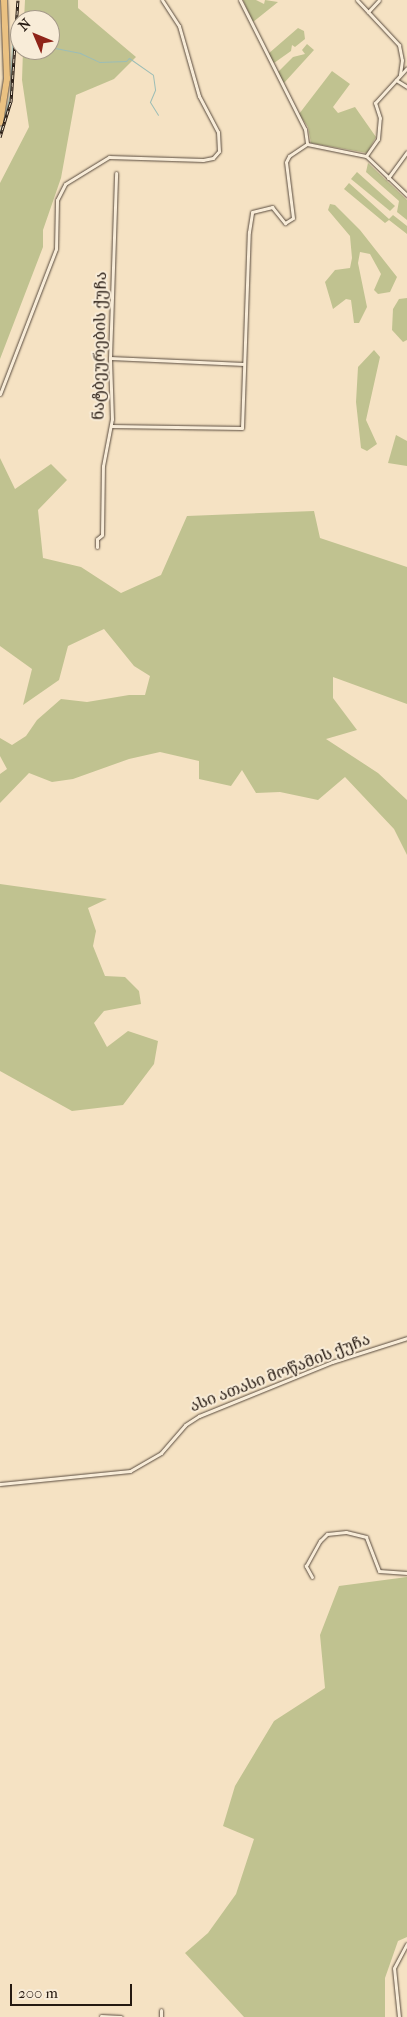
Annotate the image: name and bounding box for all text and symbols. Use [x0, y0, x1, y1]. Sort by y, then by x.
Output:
north arrow [10, 10, 60, 60]
text: N [15, 15, 35, 35]
street label: ნატბეურების ქუჩა [89, 272, 111, 420]
street label: ასი ათასი მოწამის ქუჩა [187, 1330, 373, 1416]
scale bar [12, 1974, 135, 2006]
text: 200 m [18, 1984, 58, 2002]

